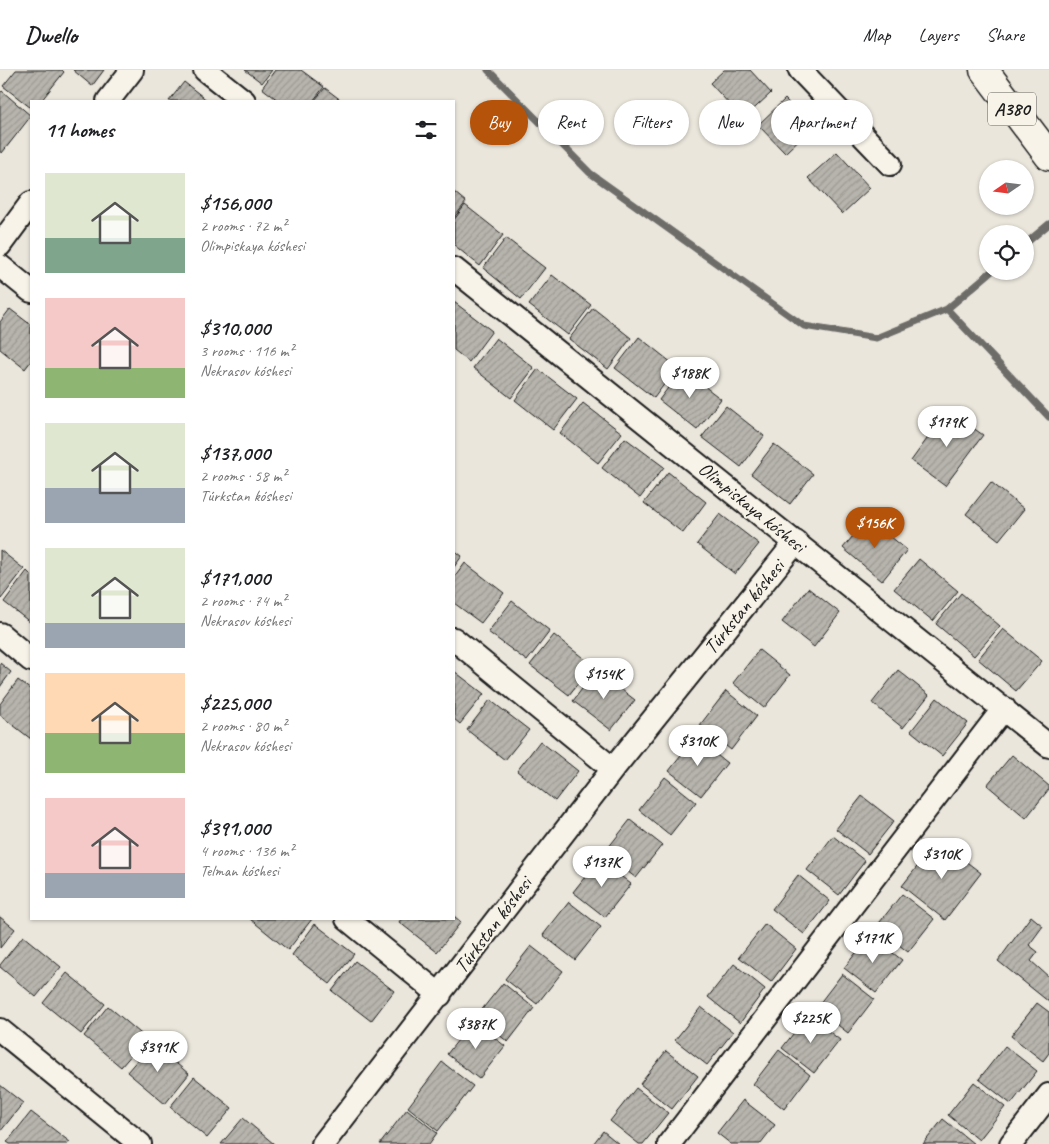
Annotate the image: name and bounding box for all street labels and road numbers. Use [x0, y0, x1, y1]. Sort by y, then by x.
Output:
road number: A380 [988, 92, 1036, 126]
street label: Olimpiskaya kóshesi [693, 456, 813, 559]
street label: Túrkstan kóshesi [698, 553, 791, 659]
street label: Túrkstan kóshesi [449, 870, 539, 978]

